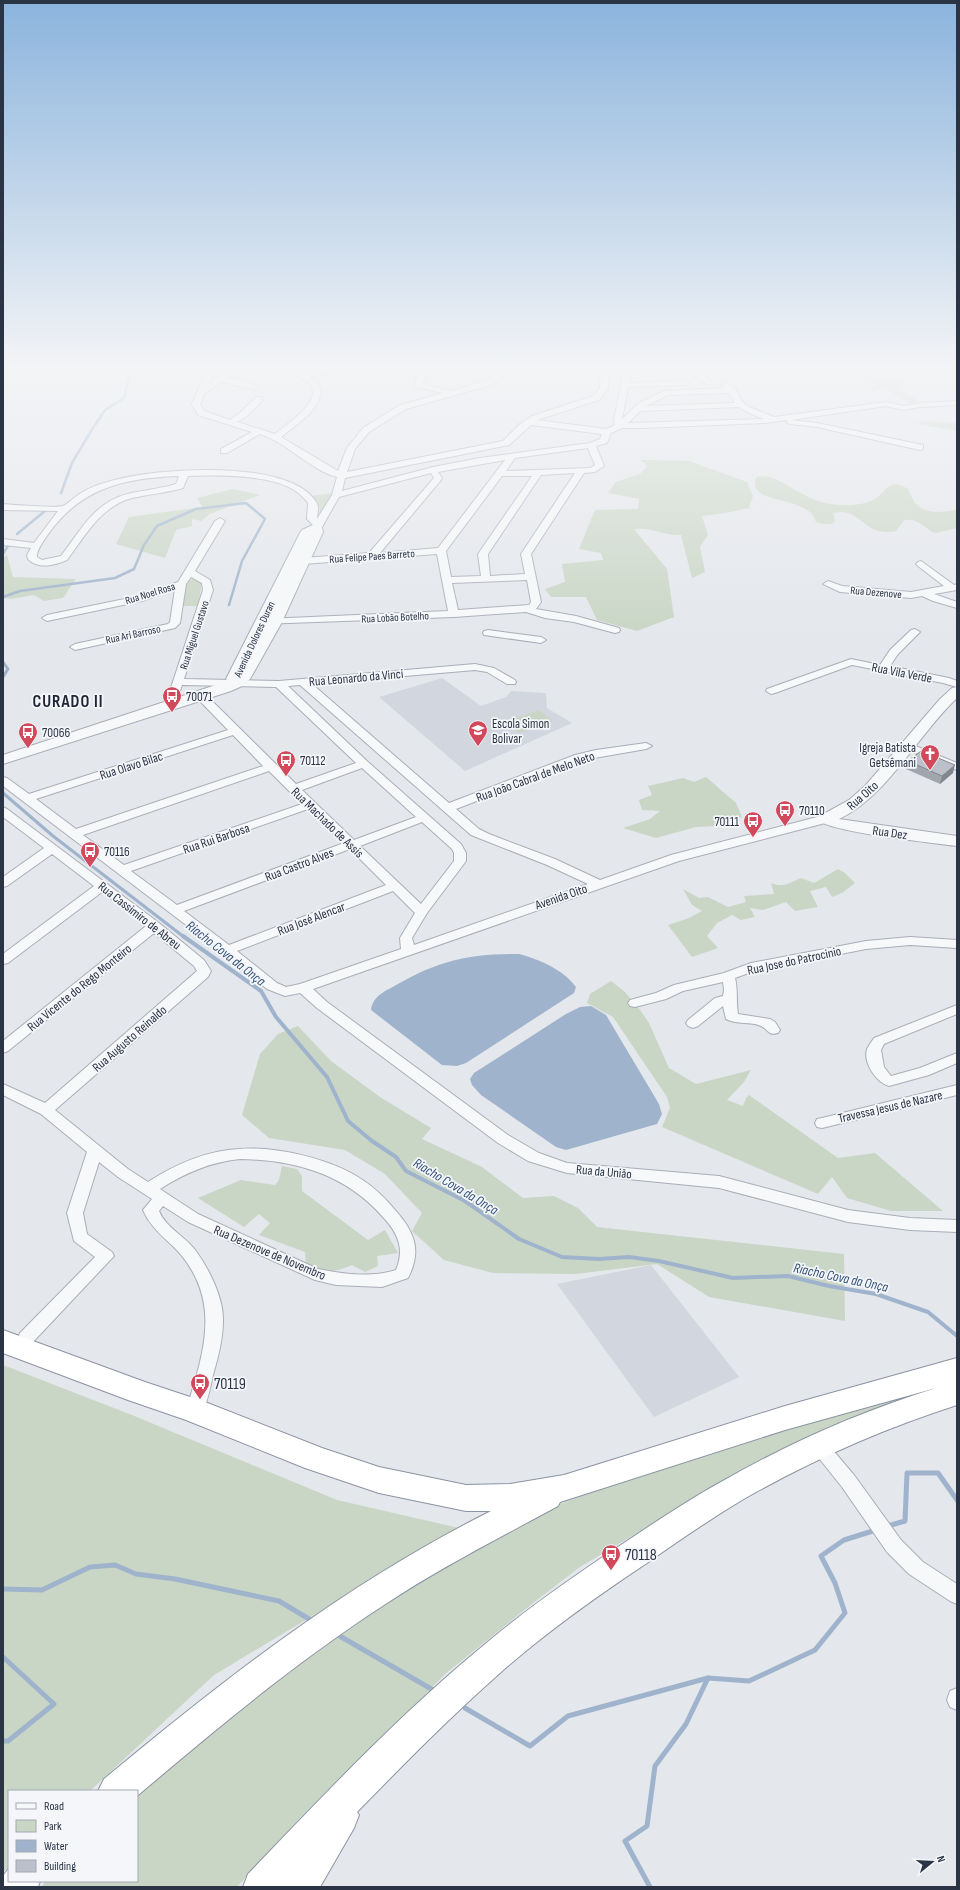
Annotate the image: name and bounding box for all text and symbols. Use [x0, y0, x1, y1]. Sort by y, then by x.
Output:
street label: Rua Felipe Paes Barreto [329, 547, 416, 566]
street label: Rua Noel Rosa [124, 580, 177, 607]
street label: Rua Dezenove [850, 584, 902, 601]
street label: Rua Miguel Gustavo [177, 599, 212, 671]
street label: Avenida Dolores Duran [231, 599, 278, 680]
street label: Rua Lobão Botelho [361, 609, 430, 626]
street label: Rua Ari Barroso [104, 622, 162, 647]
street label: Rua Vila Verde [870, 659, 933, 687]
street label: Rua Leonardo da Vinci [308, 666, 404, 690]
bus stop icon: 70071 [161, 685, 183, 713]
place label: 70071 [186, 689, 213, 705]
district label: CURADO II [33, 692, 103, 712]
place label: Escola Simon Bolivar [492, 716, 549, 747]
school or university icon: Escola Simon Bolivar [467, 719, 489, 747]
bus stop icon: 70066 [17, 721, 39, 749]
place label: 70066 [42, 725, 70, 741]
place label: Igreja Batista Getsêmani [859, 740, 916, 771]
church icon: Igreja Batista Getsêmani [919, 743, 941, 771]
street label: Rua Olavo Bilac [98, 748, 165, 784]
street label: Rua João Cabral de Melo Neto [474, 748, 597, 806]
bus stop icon: 70112 [275, 749, 297, 777]
place label: 70112 [300, 753, 326, 769]
street label: Rua Oito [844, 778, 882, 814]
street label: Rua Machado de Assis [288, 784, 367, 862]
bus stop icon: 70110 [774, 799, 796, 827]
place label: 70110 [799, 803, 825, 819]
bus stop icon: 70111 [742, 810, 764, 838]
place label: 70111 [714, 814, 739, 830]
street label: Rua Rui Barbosa [181, 820, 252, 858]
street label: Rua Dez [872, 823, 909, 843]
bus stop icon: 70116 [79, 840, 101, 868]
place label: 70116 [104, 844, 130, 860]
street label: Rua Castro Alves [263, 844, 336, 885]
street label: Rua Cassimiro de Abreu [95, 878, 184, 953]
street label: Avenida Oito [532, 881, 590, 914]
street label: Rua José Alencar [275, 899, 348, 939]
water label: Riacho Cova da Onça [182, 917, 269, 990]
street label: Rua Vicente do Rego Monteiro [24, 941, 135, 1035]
street label: Rua Jose do Patrocinio [746, 943, 843, 979]
street label: Rua Augusto Reinaldo [89, 1002, 170, 1075]
street label: Travessa Jesus de Nazare [836, 1087, 944, 1127]
water label: Riacho Cova da Onça [410, 1154, 502, 1219]
street label: Rua da União [575, 1162, 632, 1182]
street label: Rua Dezenove de Novembro [211, 1222, 328, 1284]
water label: Riacho Cova da Onça [792, 1259, 890, 1296]
bus stop icon: 70119 [189, 1372, 211, 1400]
place label: 70119 [214, 1375, 246, 1394]
bus stop icon: 70118 [600, 1543, 622, 1571]
place label: 70118 [625, 1546, 657, 1565]
legend [8, 1790, 138, 1882]
text: Road [44, 1799, 64, 1814]
text: Park [44, 1819, 62, 1834]
text: Water [44, 1839, 68, 1854]
north arrow [912, 1842, 952, 1882]
text: N [934, 1854, 948, 1864]
text: Building [44, 1859, 76, 1874]

